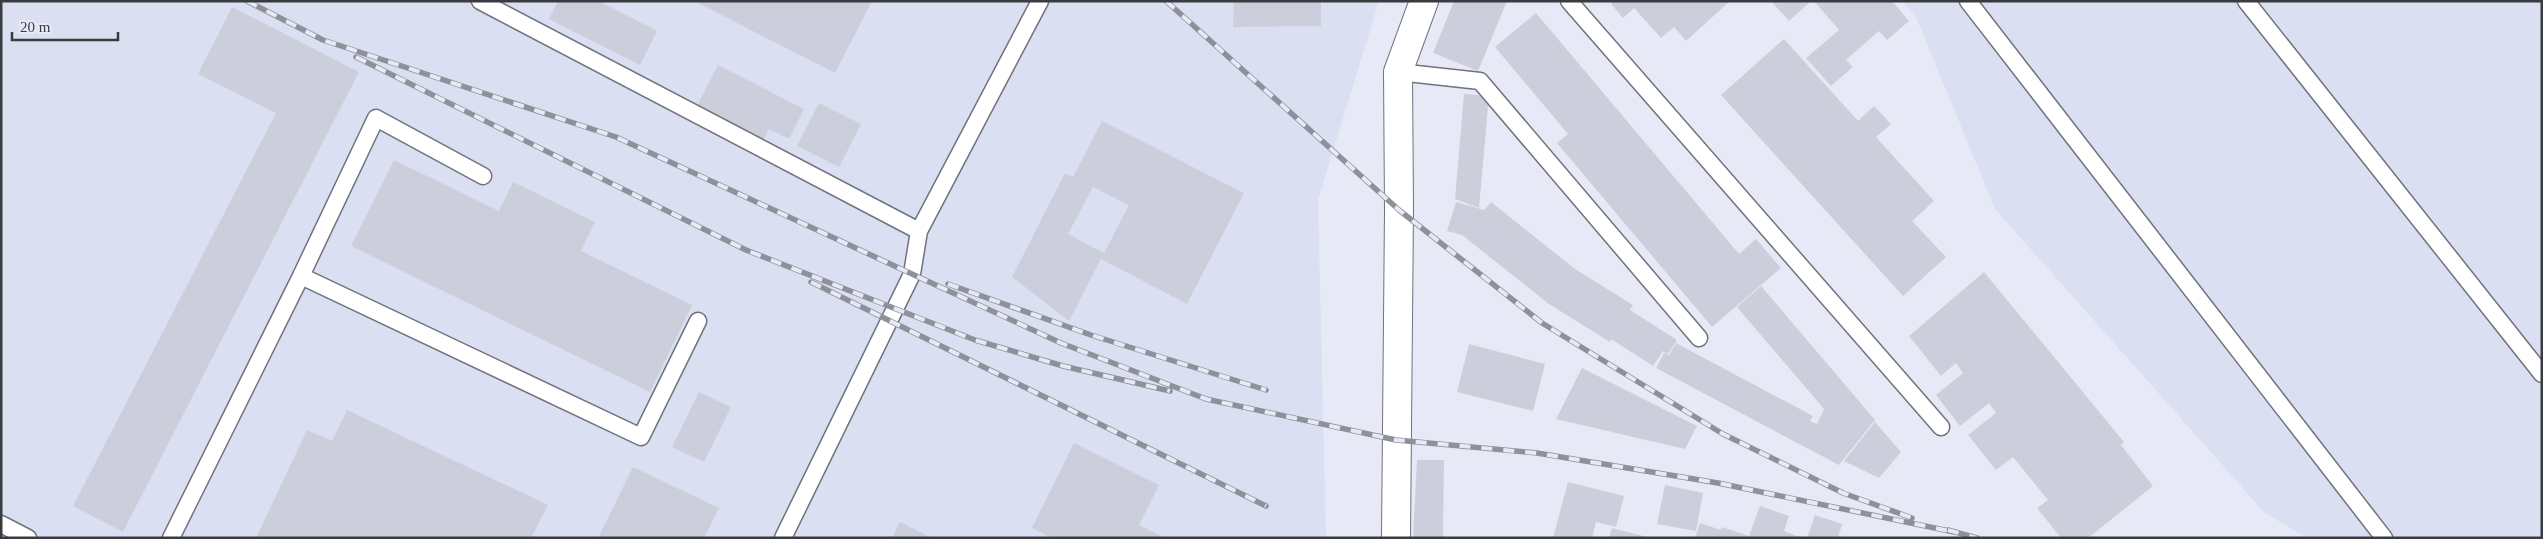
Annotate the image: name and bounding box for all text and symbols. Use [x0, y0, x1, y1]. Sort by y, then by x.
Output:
scale bar [12, 10, 119, 42]
text: 20 m [20, 19, 51, 35]

